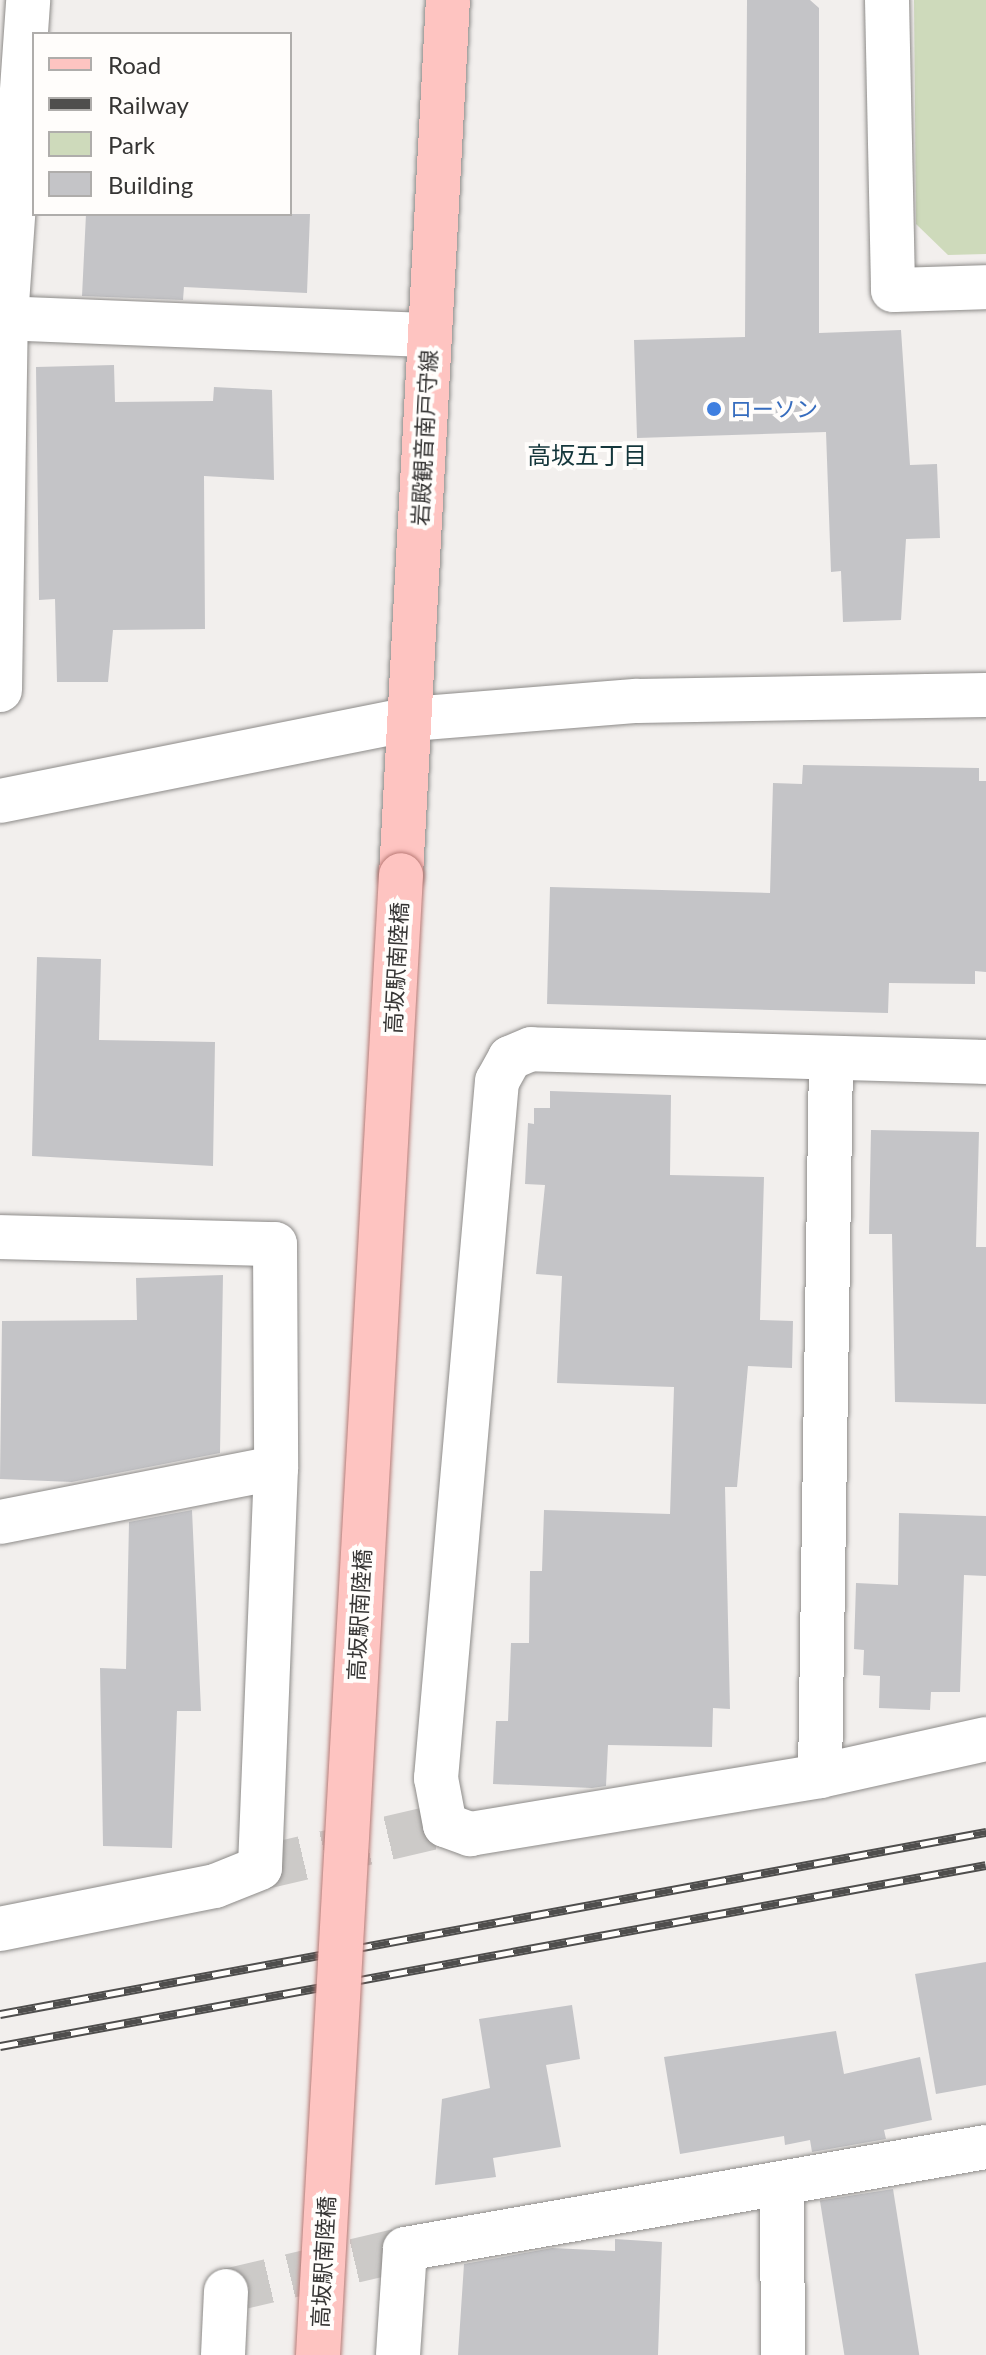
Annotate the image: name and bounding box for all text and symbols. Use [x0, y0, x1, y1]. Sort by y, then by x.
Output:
legend [32, 32, 292, 216]
text: Road [108, 50, 161, 79]
text: Railway [108, 90, 189, 119]
text: Park [108, 130, 155, 159]
text: Building [108, 170, 193, 199]
street label: 岩殿観音南戸守線 [406, 349, 442, 527]
place label: ローソン [730, 396, 818, 422]
marker: ローソン [705, 400, 723, 418]
district label: 高坂五丁目 [527, 441, 647, 469]
street label: 高坂駅南陸橋 [379, 901, 413, 1035]
street label: 高坂駅南陸橋 [342, 1548, 376, 1682]
street label: 高坂駅南陸橋 [306, 2195, 340, 2329]

